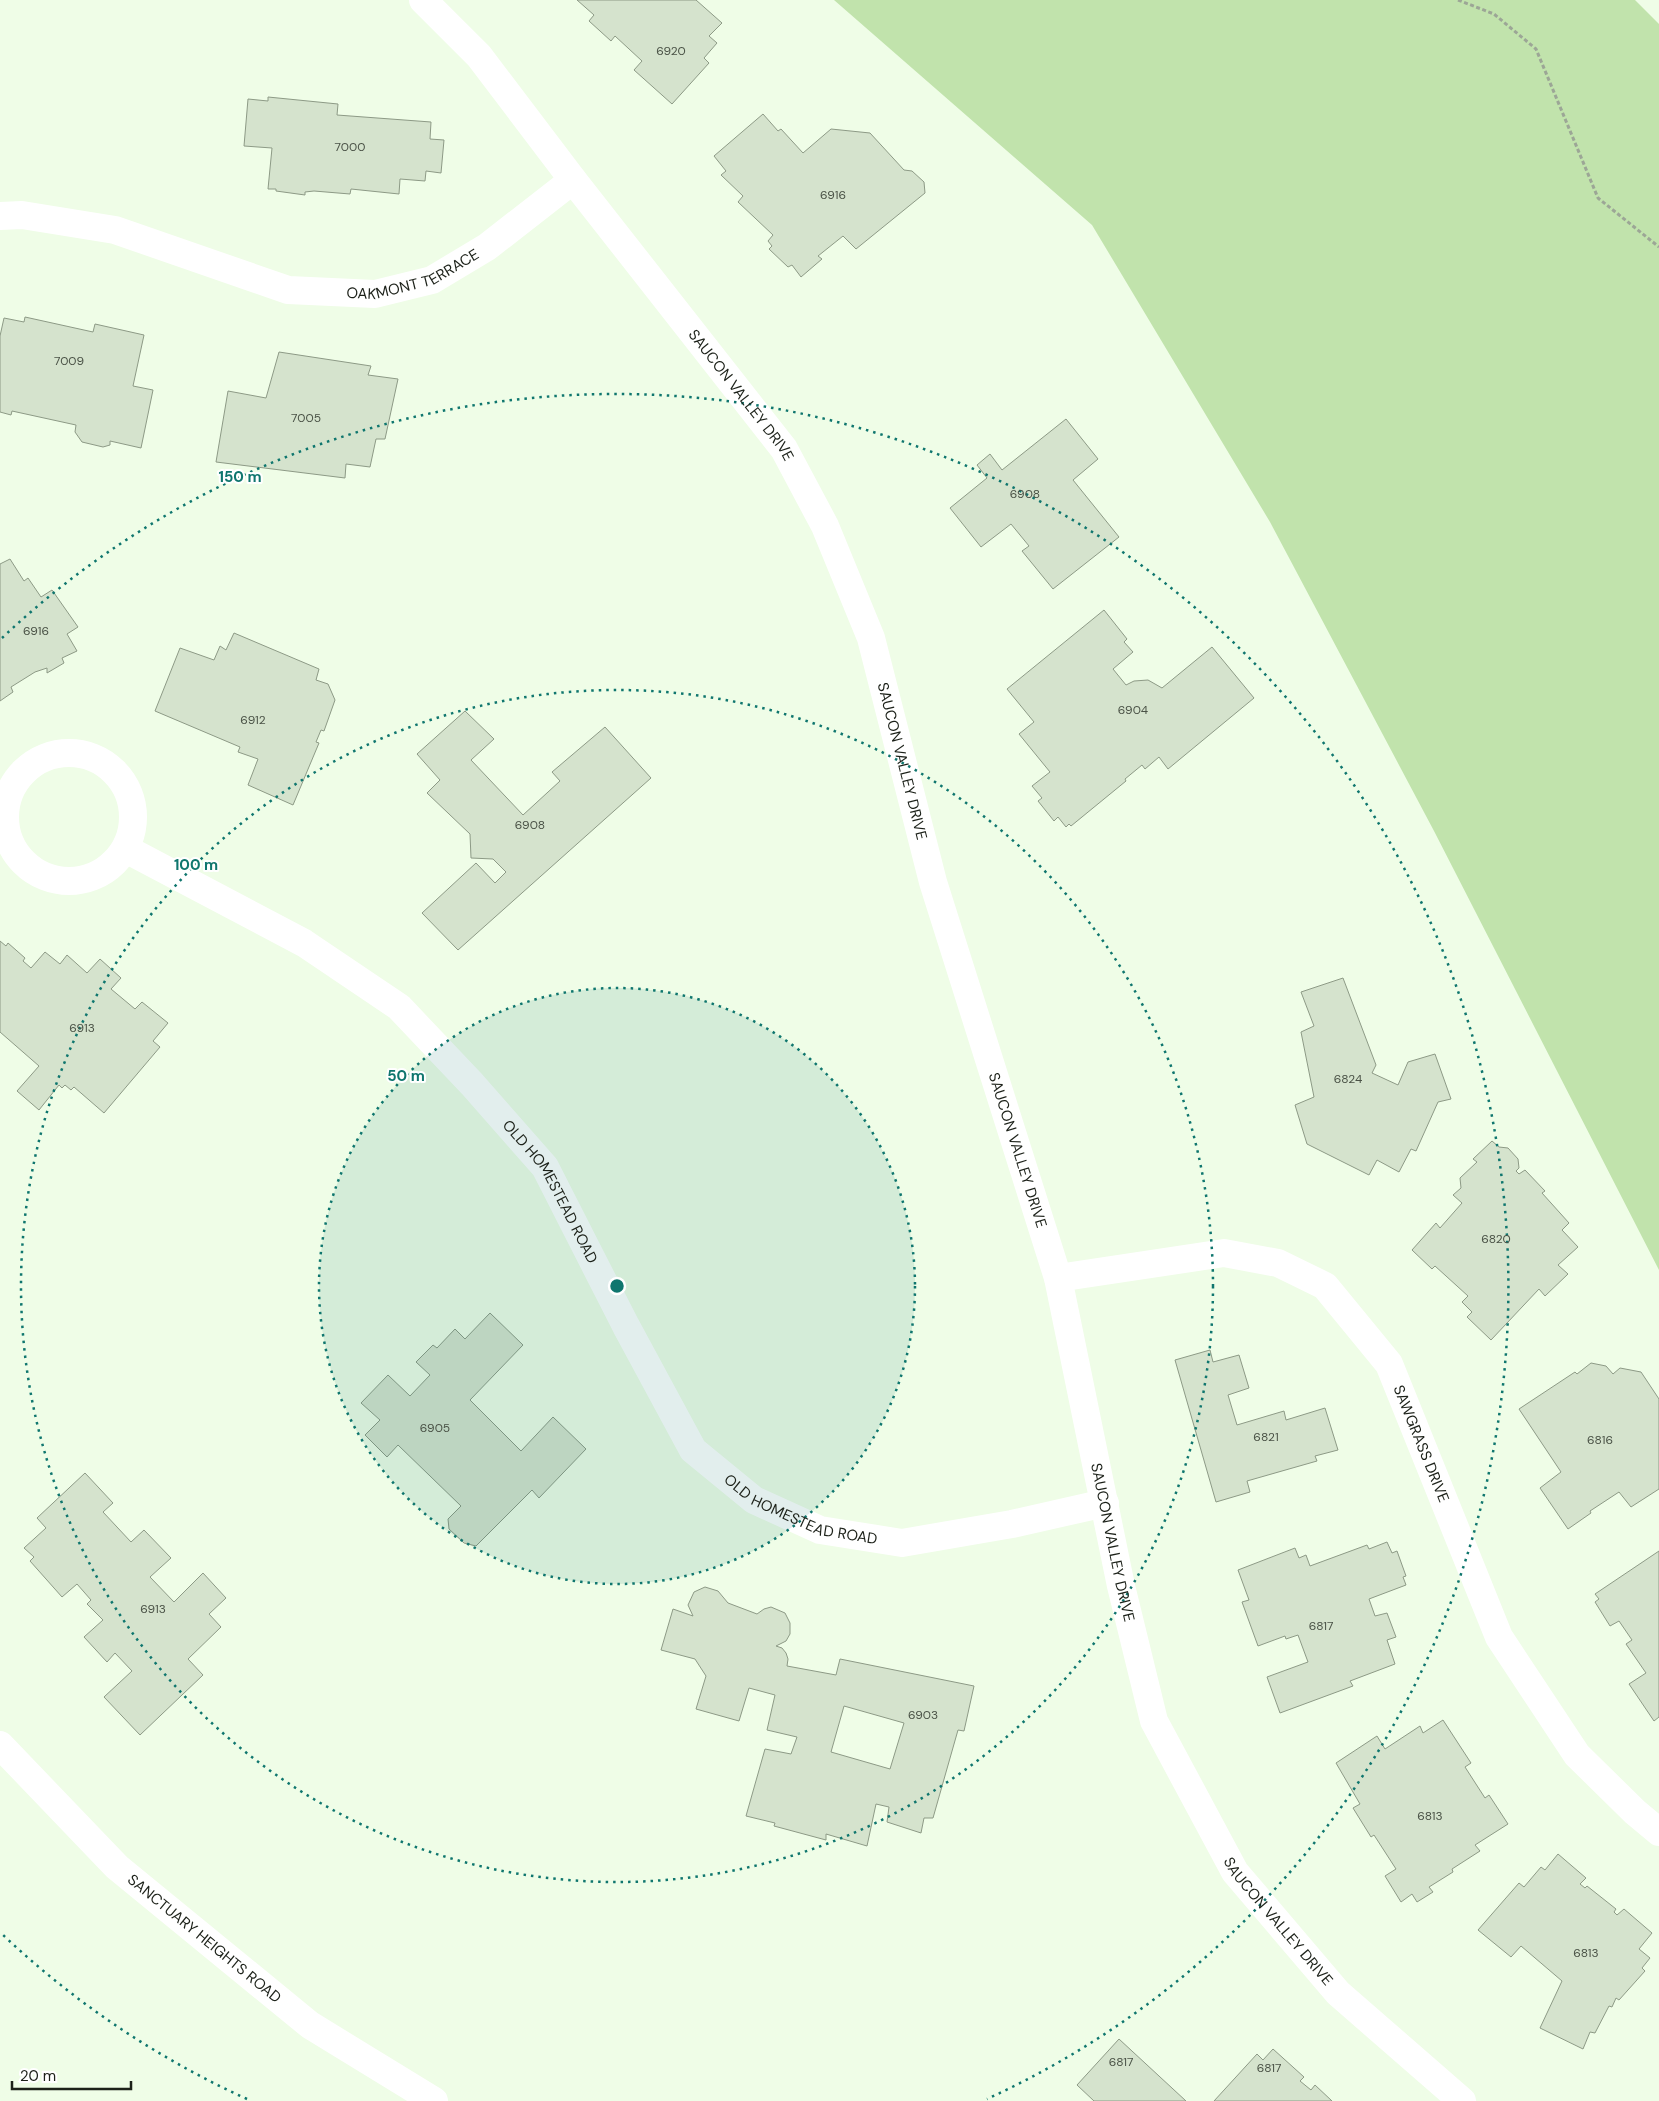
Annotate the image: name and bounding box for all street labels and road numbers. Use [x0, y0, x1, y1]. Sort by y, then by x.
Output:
street label: OAKMONT TERRACE [346, 244, 483, 304]
street label: SAUCON VALLEY DRIVE [684, 325, 799, 464]
street label: SAUCON VALLEY DRIVE [873, 680, 932, 842]
street label: SAUCON VALLEY DRIVE [984, 1070, 1052, 1230]
street label: OLD HOMESTEAD ROAD [498, 1116, 602, 1267]
street label: SAWGRASS DRIVE [1389, 1382, 1454, 1505]
street label: SAUCON VALLEY DRIVE [1086, 1461, 1139, 1624]
street label: OLD HOMESTEAD ROAD [720, 1469, 879, 1549]
street label: SAUCON VALLEY DRIVE [1219, 1854, 1337, 1990]
street label: SANCTUARY HEIGHTS ROAD [123, 1870, 286, 2008]

